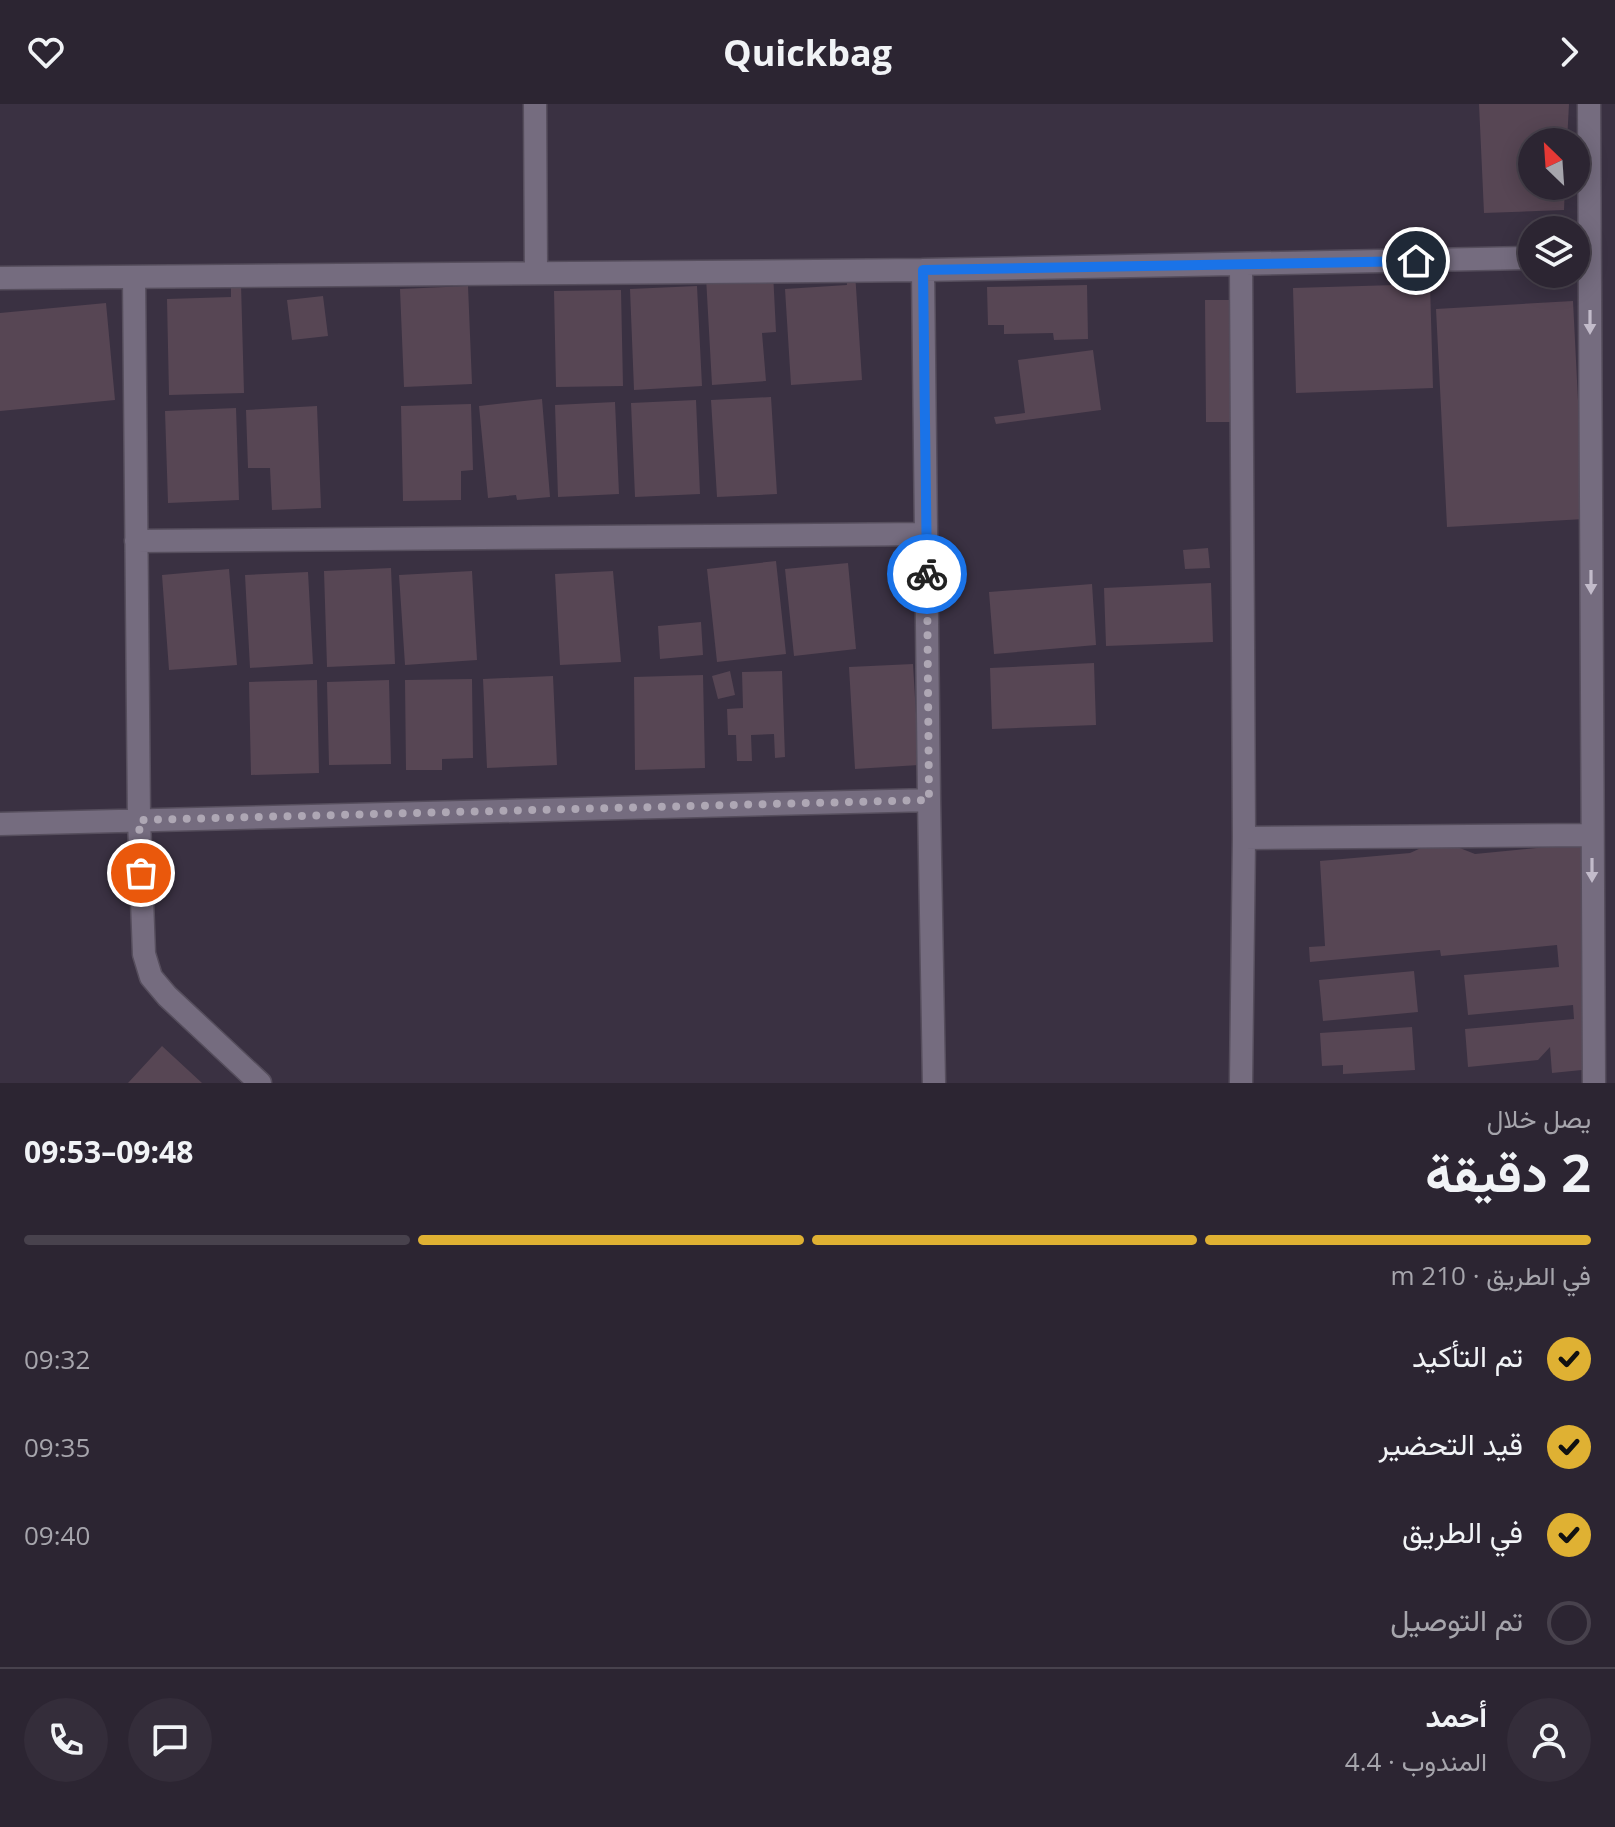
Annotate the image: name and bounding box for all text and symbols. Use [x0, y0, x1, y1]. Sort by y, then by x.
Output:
text: Quickbag [723, 28, 892, 77]
icon: heart [24, 30, 68, 74]
icon: forward [1547, 30, 1591, 74]
north arrow [1518, 128, 1590, 200]
map controls [1518, 128, 1590, 288]
button: layers [1518, 216, 1590, 288]
pin [1382, 227, 1450, 295]
icon: home [1394, 239, 1438, 283]
one-way arrow [1584, 310, 1596, 335]
courier [887, 534, 967, 614]
icon: bike [905, 552, 949, 596]
one-way arrow [1585, 570, 1597, 595]
pin [107, 839, 175, 907]
icon: bag [119, 851, 163, 895]
one-way arrow [1586, 858, 1599, 883]
text: يصل خلال [1487, 1100, 1591, 1136]
text: 09:48–09:53 [24, 1131, 193, 1172]
text: 2 دقيقة [1425, 1136, 1591, 1207]
text: في الطريق · 210 m [1390, 1257, 1591, 1293]
text: تم التأكيد [1412, 1335, 1523, 1376]
icon: check [1547, 1337, 1591, 1381]
text: 09:32 [24, 1341, 90, 1377]
text: قيد التحضير [1379, 1423, 1523, 1464]
icon: check [1547, 1425, 1591, 1469]
text: 09:35 [24, 1429, 90, 1465]
text: في الطريق [1402, 1511, 1523, 1552]
icon: check [1547, 1513, 1591, 1557]
text: 09:40 [24, 1517, 90, 1553]
text: تم التوصيل [1390, 1599, 1523, 1640]
text: أحمد [1425, 1695, 1487, 1736]
button: phone [24, 1698, 108, 1782]
button: chat [128, 1698, 212, 1782]
button: person [1507, 1698, 1591, 1782]
text: المندوب · 4.4 [1345, 1743, 1487, 1779]

